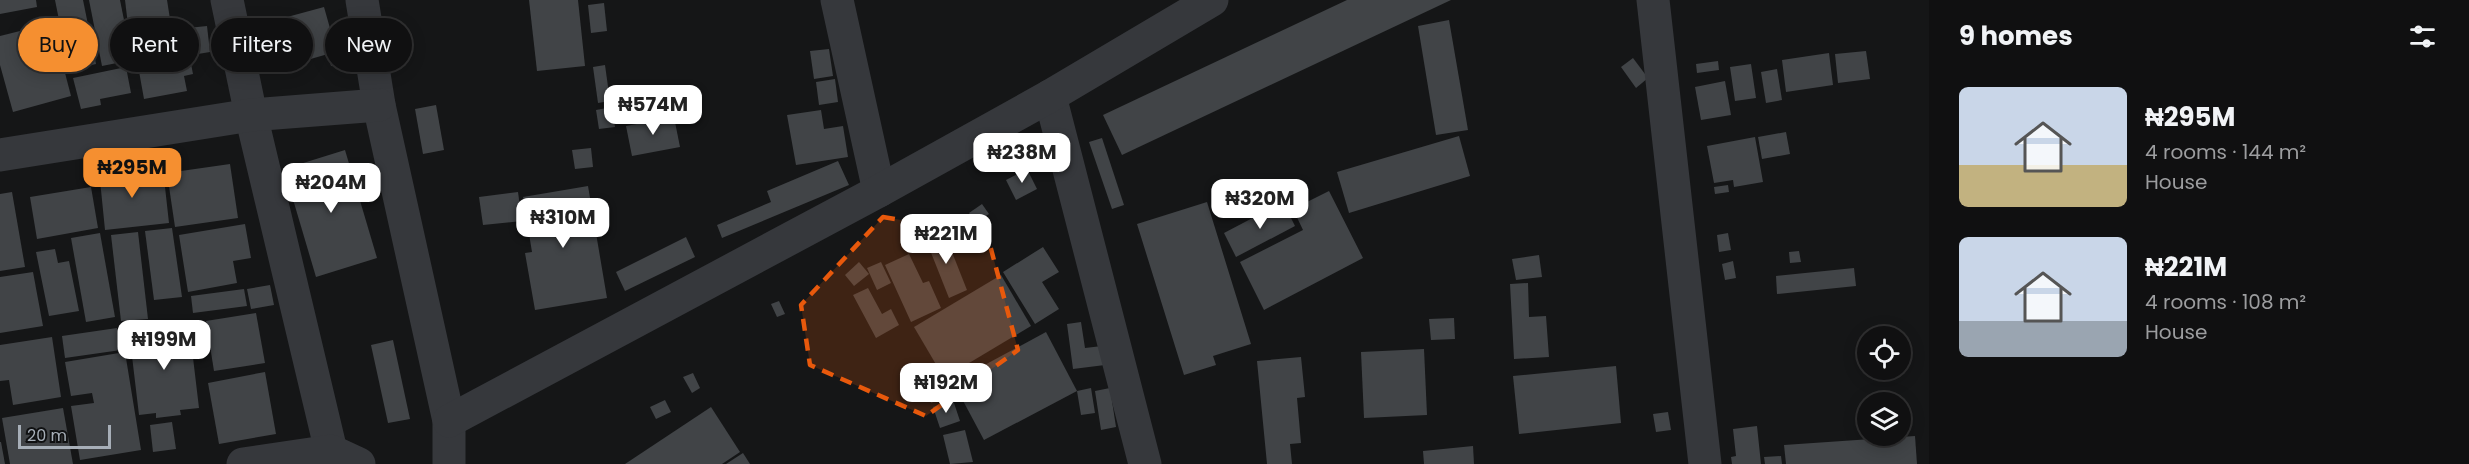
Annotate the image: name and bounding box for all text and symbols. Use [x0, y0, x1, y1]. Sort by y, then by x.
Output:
chip: Buy [18, 18, 98, 72]
chip: Rent [110, 18, 199, 72]
chip: Filters [211, 18, 313, 72]
chip: New [325, 18, 412, 72]
text: 9 homes [1959, 18, 2073, 54]
icon: filters [2406, 20, 2439, 53]
pin: ₦574M [611, 85, 695, 136]
text: ₦574M [618, 90, 688, 118]
text: ₦295M [2145, 99, 2235, 135]
icon: home [2007, 111, 2079, 183]
pin: ₦238M [980, 133, 1064, 184]
text: ₦238M [987, 138, 1057, 166]
text: 4 rooms · 144 m² [2145, 138, 2306, 166]
pin: ₦295M [90, 148, 174, 199]
text: ₦295M [97, 153, 167, 181]
pin: ₦204M [289, 163, 373, 214]
text: ₦204M [296, 168, 366, 196]
text: House [2145, 168, 2207, 196]
pin: ₦320M [1218, 179, 1302, 230]
text: ₦320M [1225, 184, 1295, 212]
pin: ₦310M [521, 198, 605, 249]
text: ₦310M [530, 203, 596, 231]
pin: ₦221M [904, 214, 988, 265]
text: ₦221M [914, 219, 978, 247]
text: ₦221M [2145, 249, 2227, 285]
icon: home [2007, 261, 2079, 333]
text: 4 rooms · 108 m² [2145, 288, 2306, 316]
text: House [2145, 318, 2207, 346]
pin: ₦199M [122, 320, 206, 371]
text: ₦199M [132, 325, 196, 353]
map controls [1857, 326, 1911, 446]
button: locate [1857, 326, 1911, 380]
pin: ₦192M [904, 363, 988, 414]
text: ₦192M [914, 368, 978, 396]
button: layers [1857, 392, 1911, 446]
scale bar [18, 422, 111, 450]
text: 20 m [27, 424, 67, 447]

